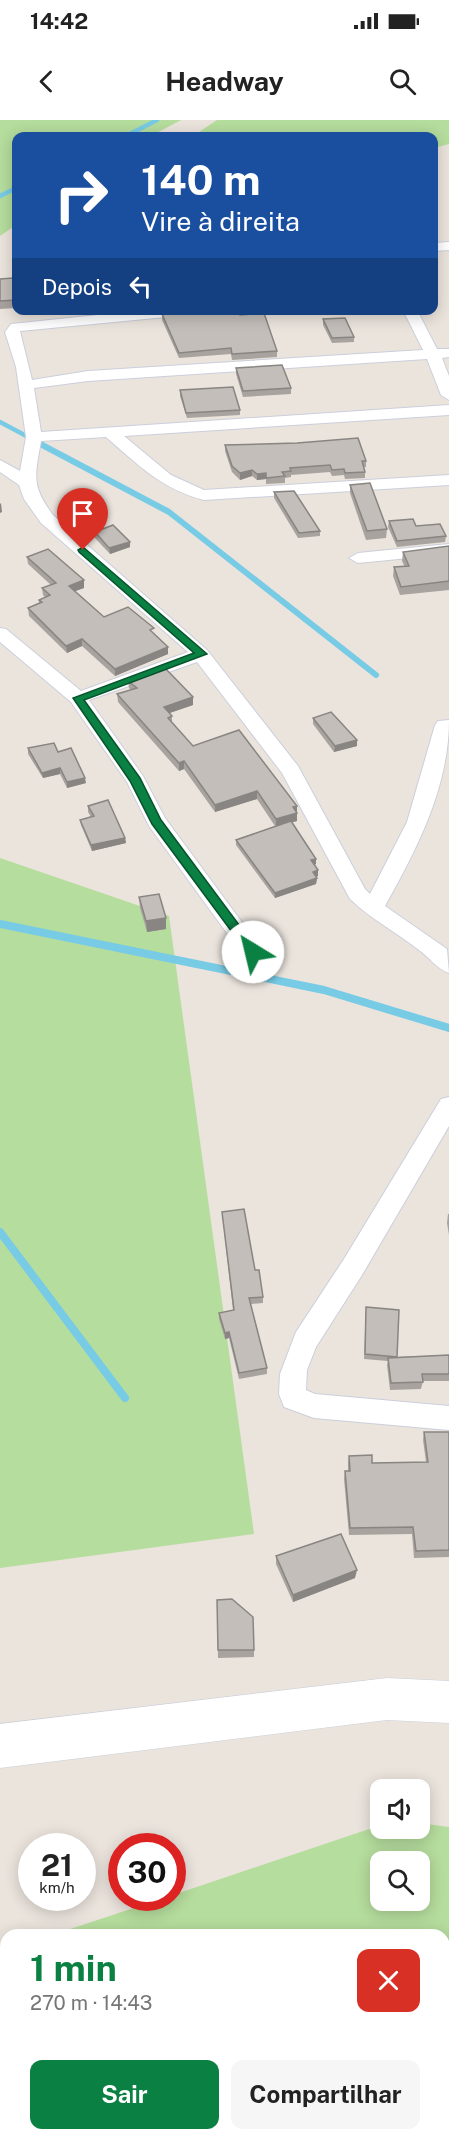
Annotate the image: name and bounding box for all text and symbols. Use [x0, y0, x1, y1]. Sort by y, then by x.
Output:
text: 14:42 [30, 8, 88, 34]
icon: back [30, 65, 63, 98]
text: Headway [165, 65, 284, 97]
icon: search [386, 65, 419, 98]
text: 140 m [141, 155, 261, 204]
icon: right [42, 156, 120, 234]
text: Vire à direita [141, 205, 300, 237]
icon: left [124, 270, 157, 303]
text: Depois [42, 274, 112, 300]
pin [57, 488, 108, 550]
icon: arrive [66, 497, 99, 530]
position arrow [221, 920, 285, 984]
map controls [370, 1779, 430, 1911]
button: sound [370, 1779, 430, 1839]
speed limit sign: 30 [108, 1833, 186, 1911]
text: 21 [41, 1847, 73, 1883]
button: search [370, 1851, 430, 1911]
text: km/h [39, 1879, 75, 1896]
text: 1 min [30, 1947, 117, 1989]
button: close [357, 1949, 420, 2012]
text: 270 m · 14:43 [30, 1991, 152, 2015]
button: Sair [30, 2060, 219, 2129]
button: Compartilhar [231, 2060, 420, 2129]

